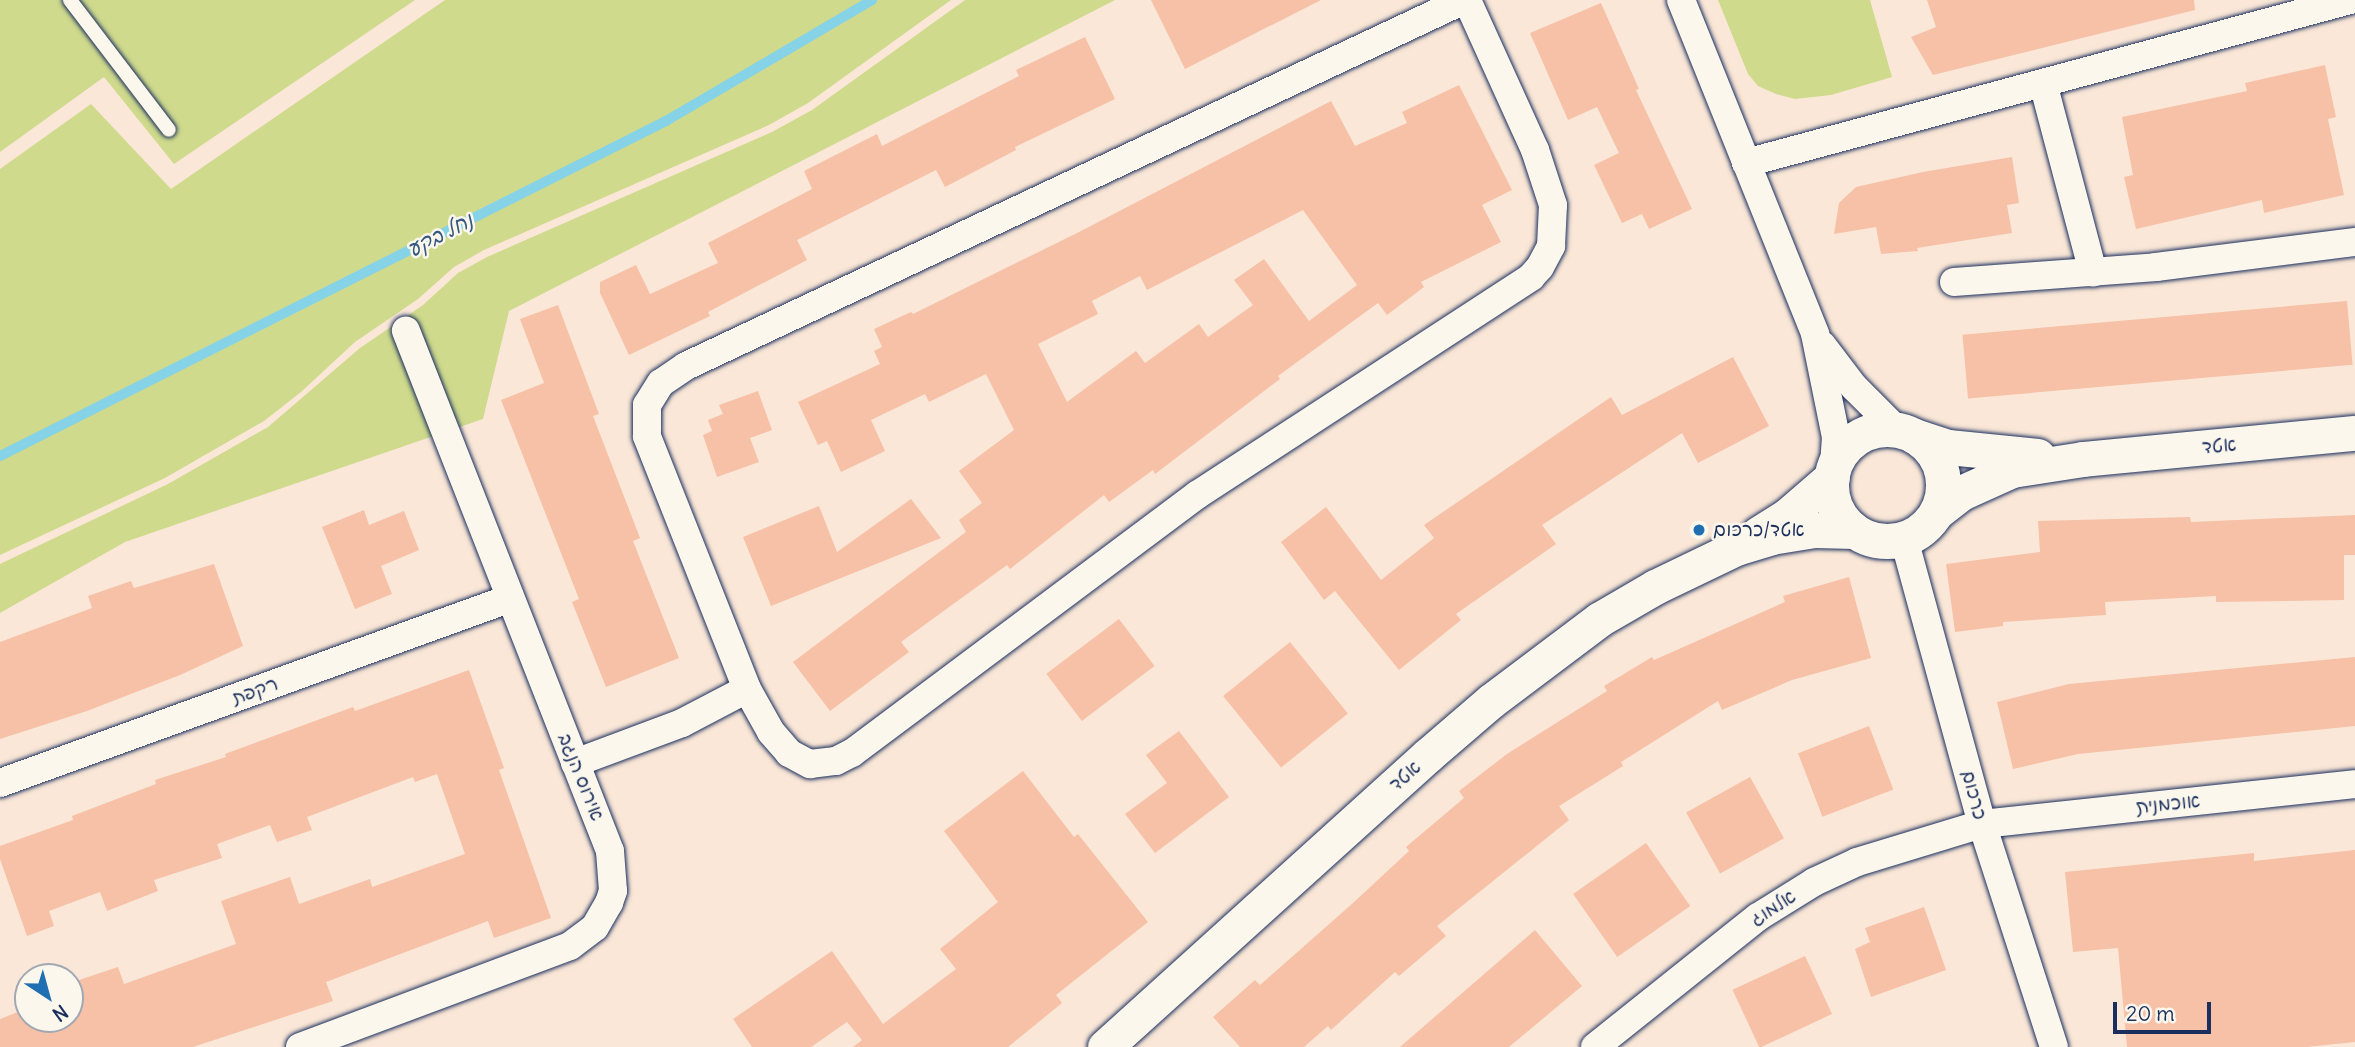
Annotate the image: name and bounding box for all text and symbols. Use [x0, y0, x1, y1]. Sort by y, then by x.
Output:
water label: נחל בקע [403, 208, 477, 262]
street label: אטד [2201, 433, 2237, 459]
place label: אטד/כרכום [1713, 519, 1804, 541]
marker: אטד/כרכום [1691, 522, 1707, 538]
street label: רקפת [229, 672, 281, 710]
street label: אירוס הנגב [553, 730, 609, 824]
street label: אטד [1385, 756, 1425, 796]
street label: כרכום [1956, 768, 1992, 822]
street label: אוכמנית [2135, 789, 2201, 819]
street label: אלמוג [1746, 885, 1800, 931]
north arrow [14, 963, 84, 1033]
scale bar [2117, 988, 2215, 1032]
text: N [48, 1000, 73, 1027]
text: 20 m [2126, 1000, 2175, 1027]

